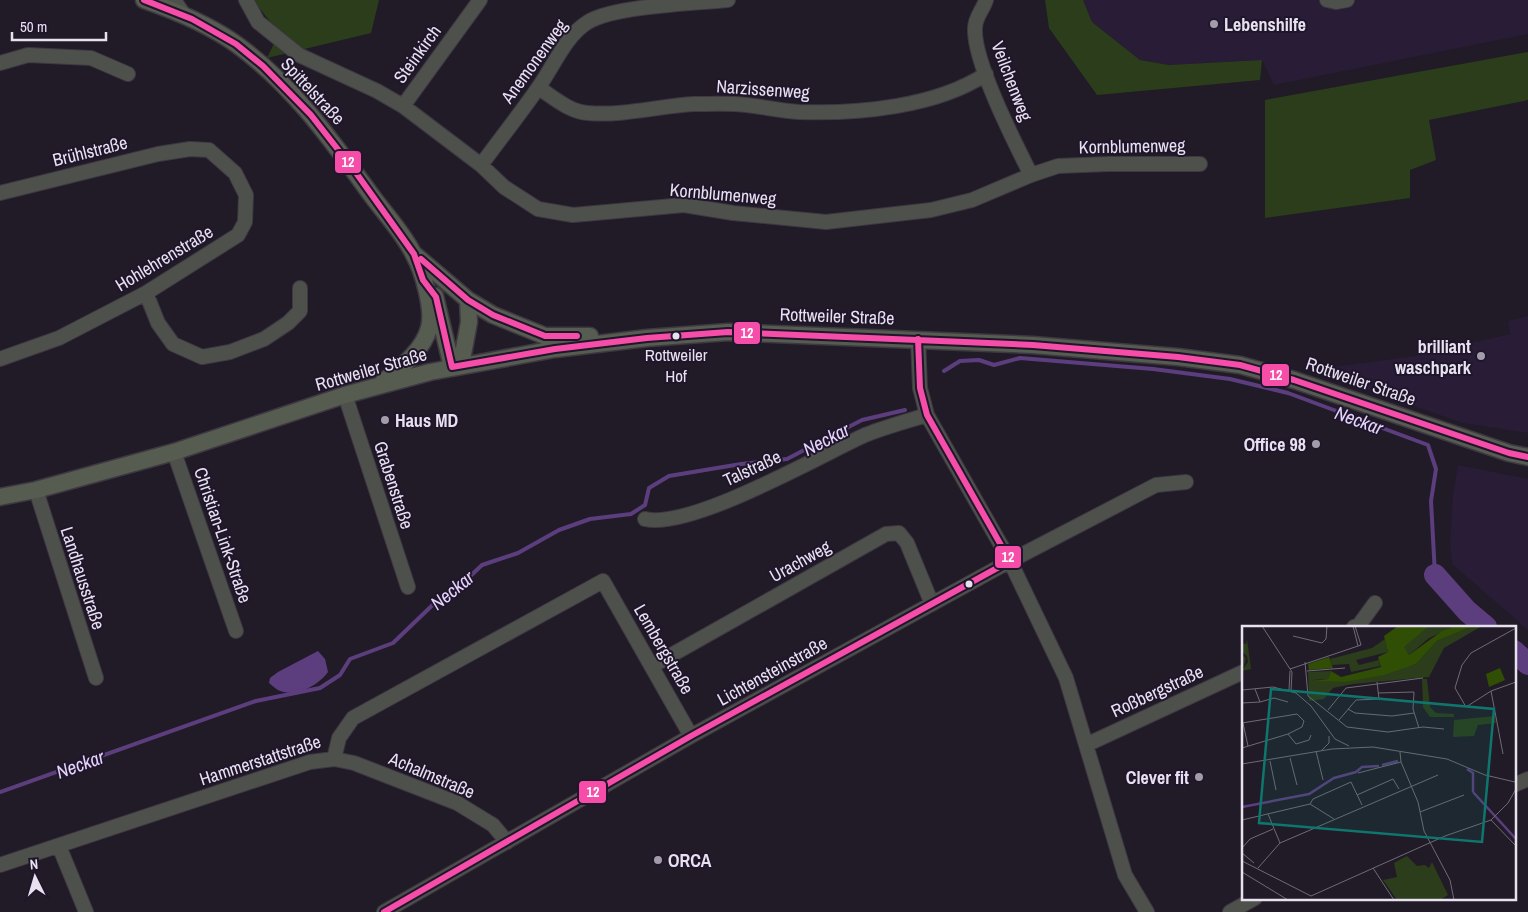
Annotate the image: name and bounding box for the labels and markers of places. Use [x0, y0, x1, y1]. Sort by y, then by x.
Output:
place label: Lebenshilfe [1224, 12, 1306, 37]
marker: Lebenshilfe [1208, 18, 1220, 30]
marker: Rottweiler Hof [671, 331, 681, 341]
place label: brilliant waschpark [1395, 334, 1472, 380]
place label: Rottweiler Hof [645, 343, 708, 387]
marker: brilliant waschpark [1475, 350, 1487, 362]
place label: Haus MD [395, 408, 458, 433]
marker: Haus MD [379, 414, 391, 426]
place label: Office 98 [1244, 432, 1306, 457]
marker: Office 98 [1310, 438, 1322, 450]
unlabelled marker [964, 579, 974, 589]
place label: Clever fit [1126, 765, 1189, 790]
marker: Clever fit [1193, 771, 1205, 783]
place label: ORCA [668, 848, 712, 873]
marker: ORCA [652, 854, 664, 866]

